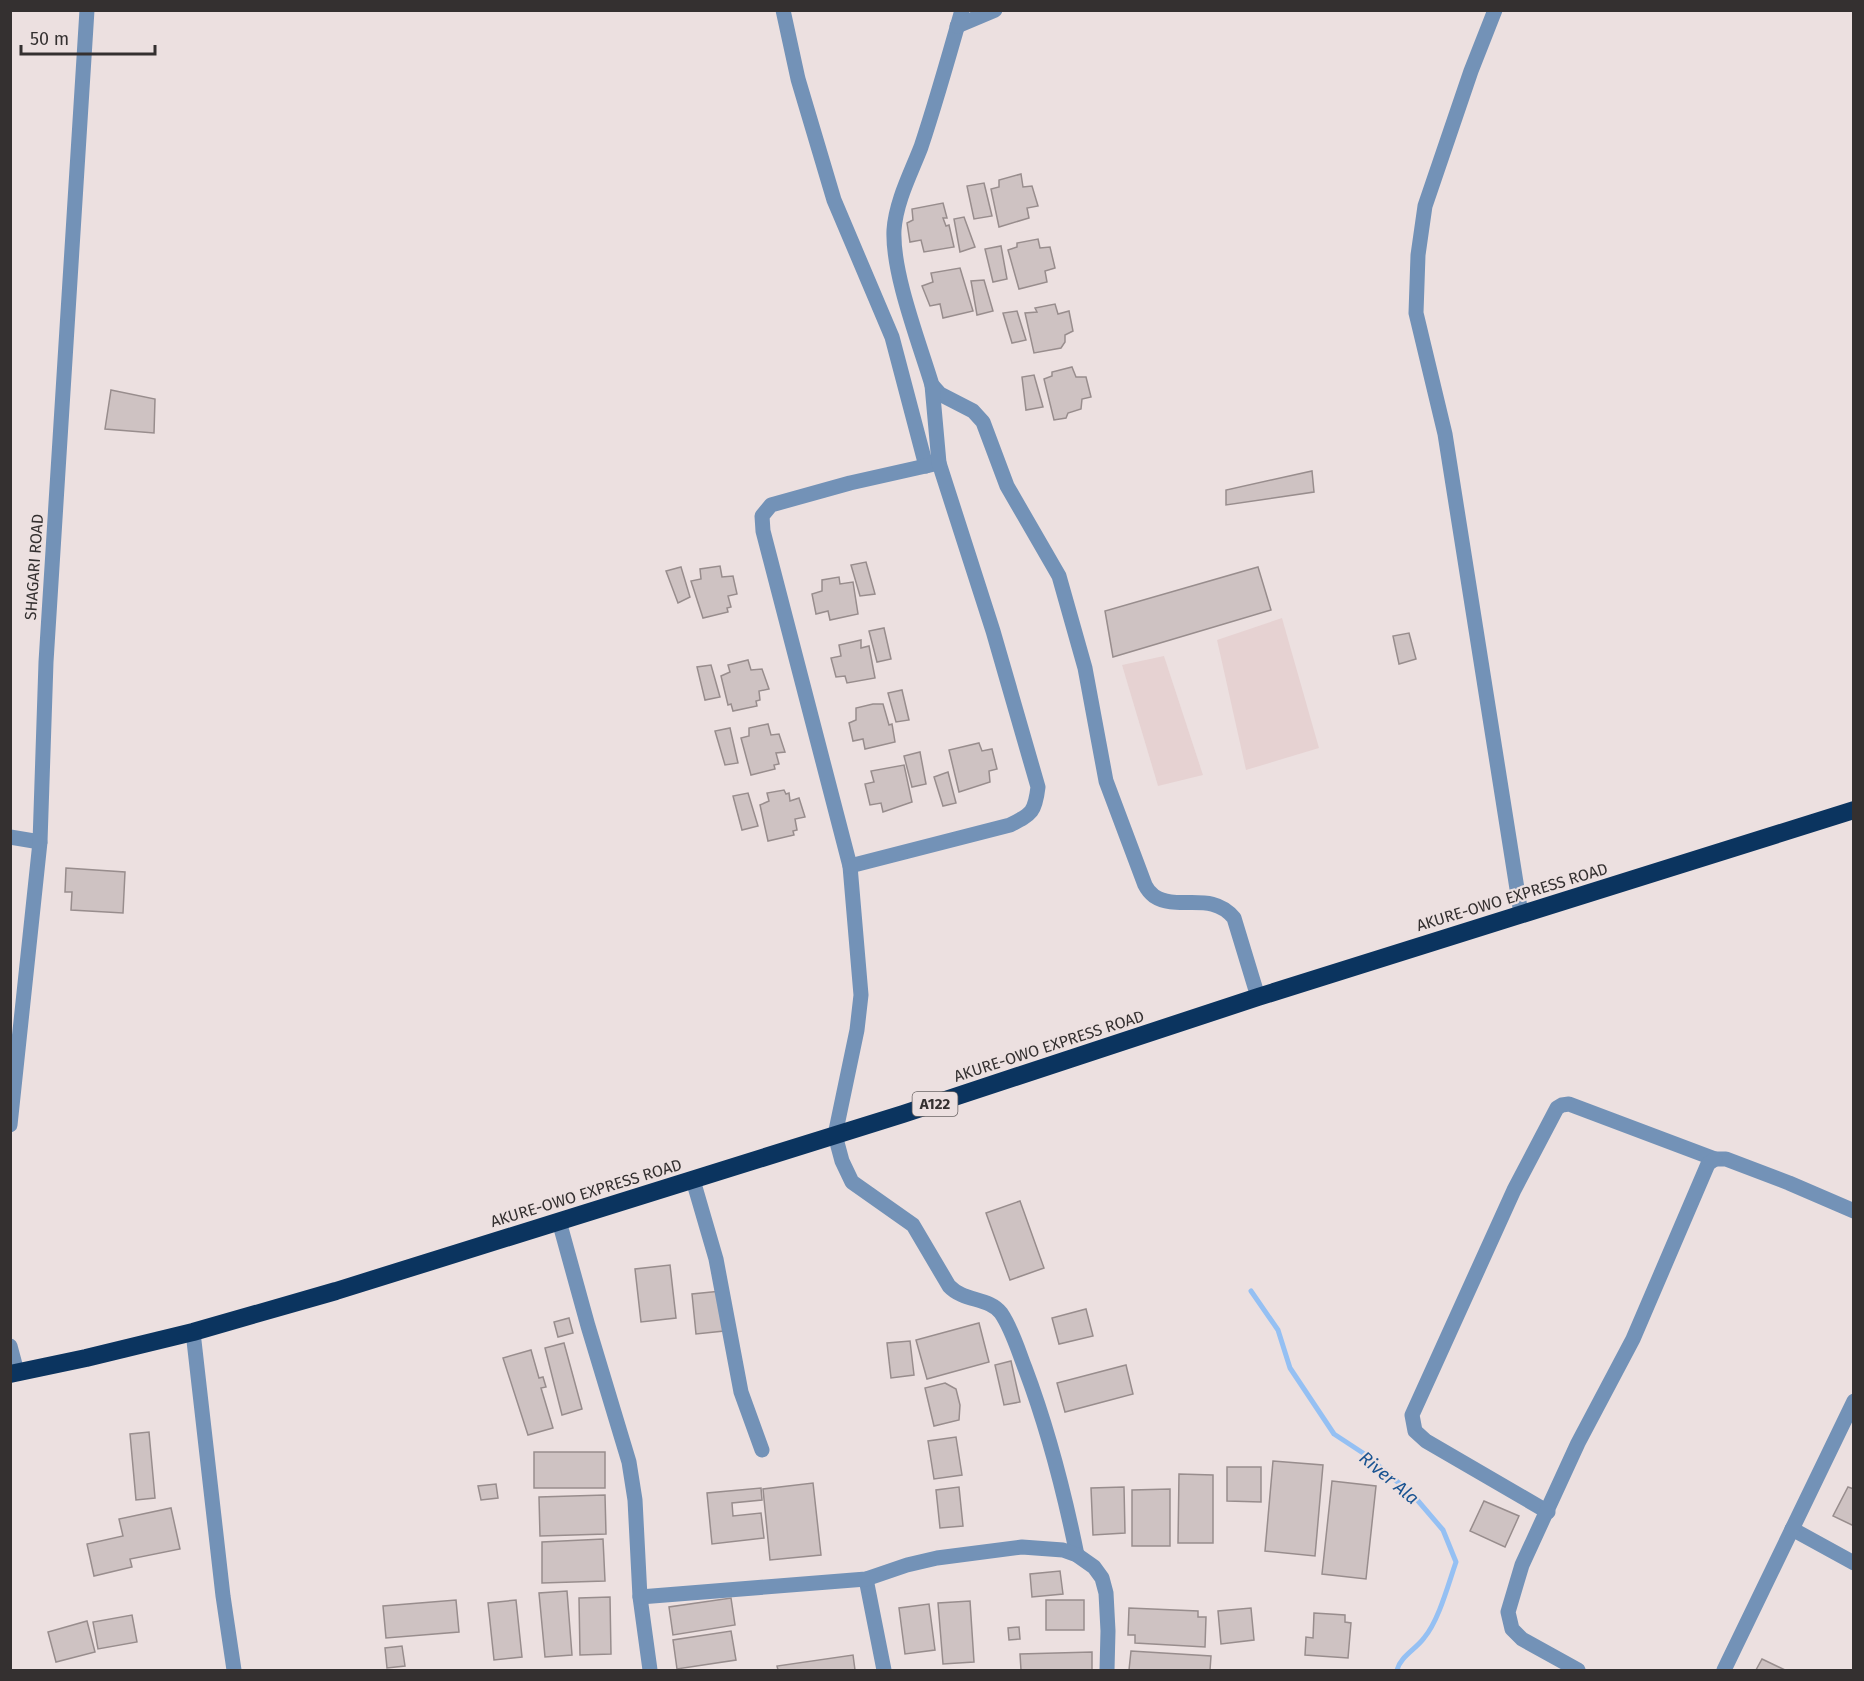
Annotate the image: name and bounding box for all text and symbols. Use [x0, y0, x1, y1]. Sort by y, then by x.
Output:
scale bar [21, 18, 154, 56]
text: 50 m [30, 28, 69, 50]
street label: SHAGARI ROAD [21, 513, 47, 621]
street label: AKURE-OWO EXPRESS ROAD [1414, 859, 1610, 935]
street label: AKURE-OWO EXPRESS ROAD [951, 1006, 1147, 1086]
road number: A122 [912, 1092, 958, 1116]
street label: AKURE-OWO EXPRESS ROAD [488, 1155, 684, 1231]
water label: River Ala [1355, 1447, 1423, 1509]

